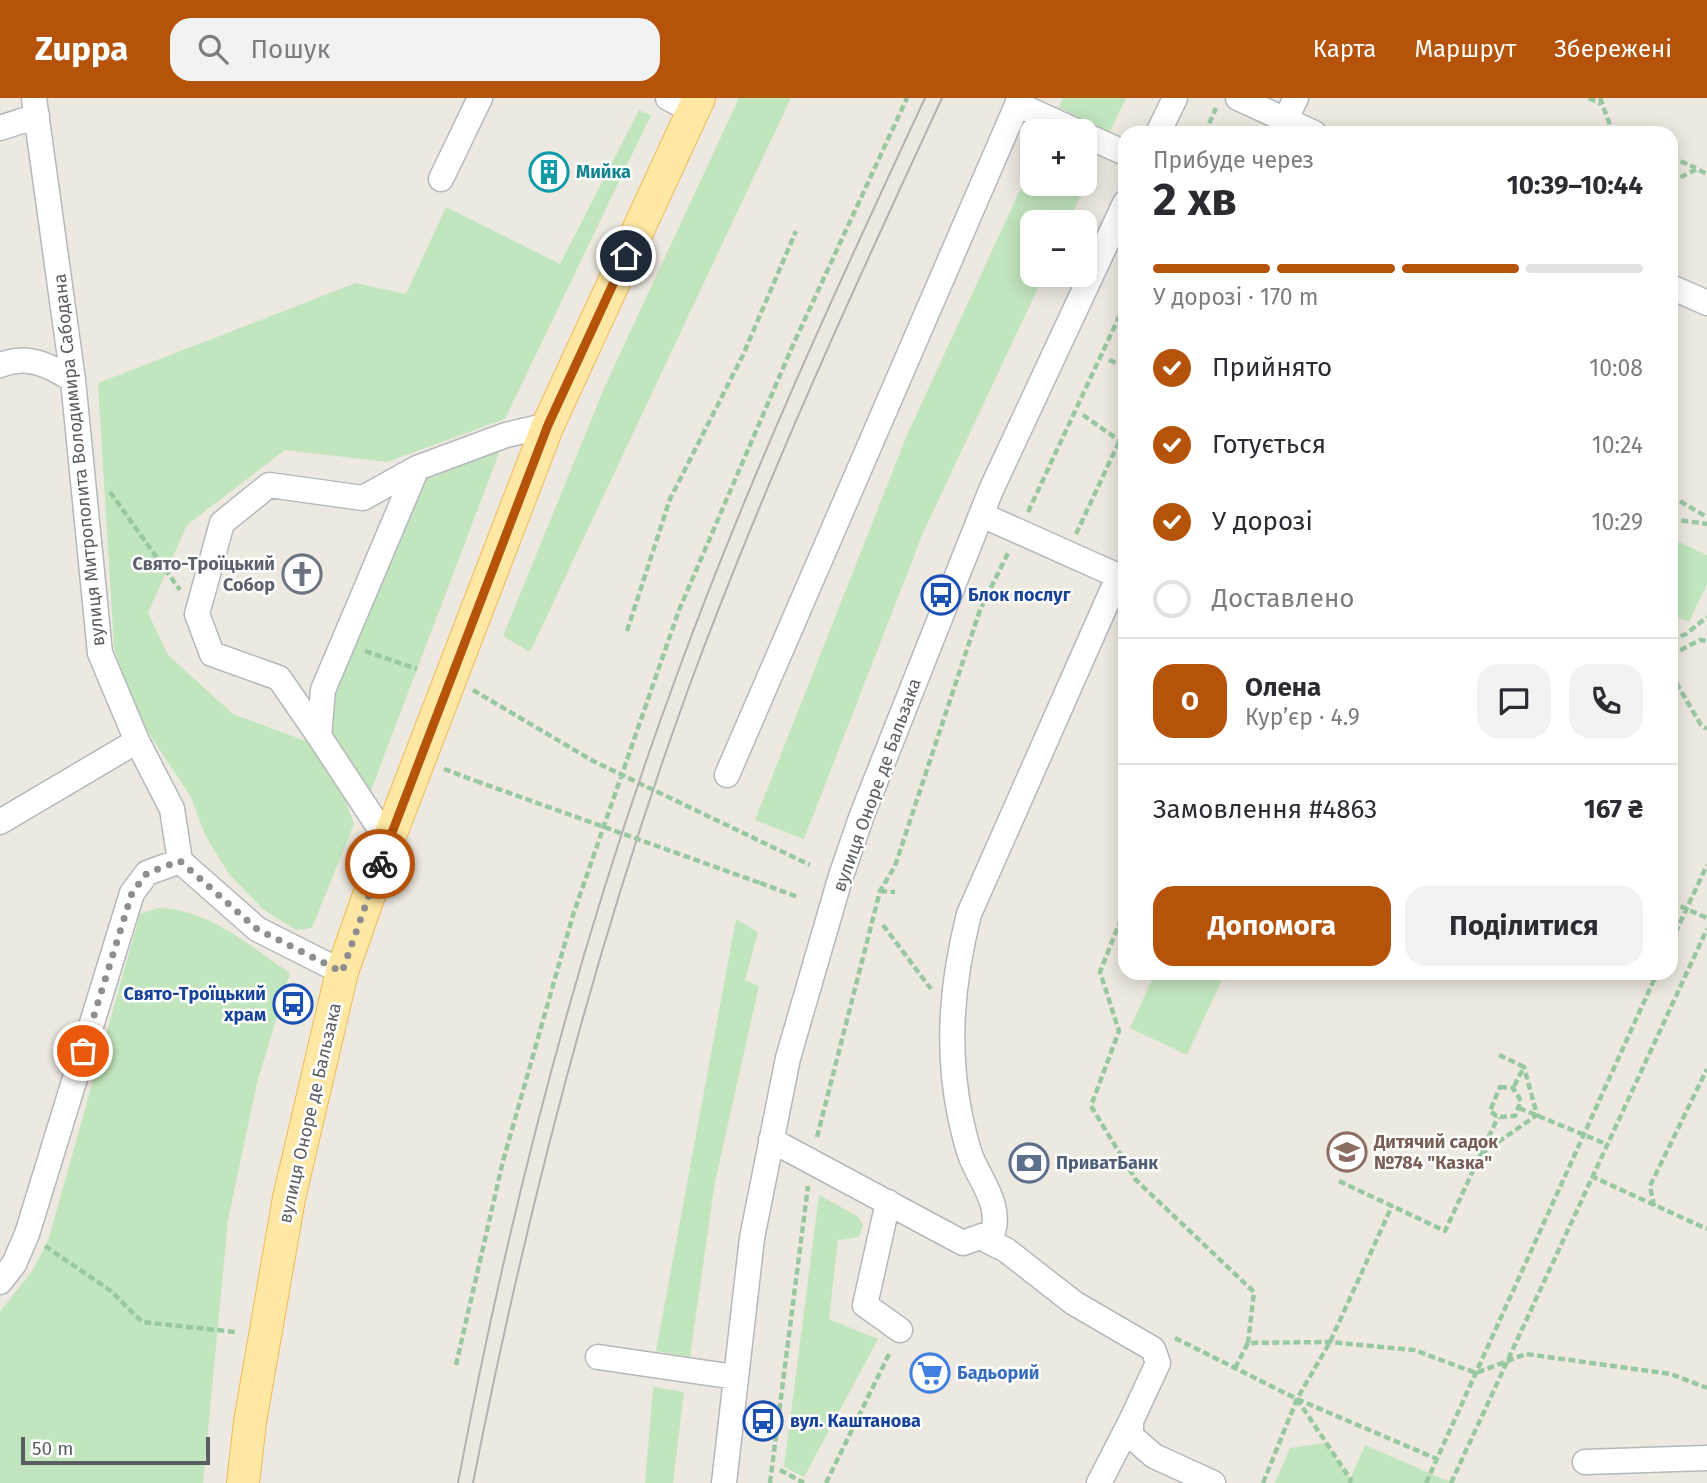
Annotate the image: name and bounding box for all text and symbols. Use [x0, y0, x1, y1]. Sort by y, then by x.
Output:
search box [170, 18, 660, 81]
text: Zuppa [35, 29, 128, 69]
icon: search [194, 30, 232, 68]
text: Пошук [250, 34, 330, 65]
text: Карта [1313, 35, 1376, 63]
text: Маршрут [1414, 35, 1516, 63]
text: Збережені [1554, 35, 1672, 63]
map controls [1020, 119, 1097, 287]
button: + [1020, 119, 1097, 196]
text: Прибуде через [1153, 146, 1314, 174]
building icon: Мийка [528, 151, 570, 193]
place label: Мийка [576, 161, 631, 183]
text: 10:39–10:44 [1507, 170, 1643, 201]
text: 2 хв [1153, 172, 1237, 227]
button: − [1020, 210, 1097, 287]
pin [596, 226, 656, 286]
icon: home [607, 237, 645, 275]
street label: вулиця Митрополита Володимира Сабодана [48, 273, 110, 647]
text: У дорозі · 170 m [1153, 283, 1319, 311]
icon: check [1153, 349, 1191, 387]
text: Прийнято [1212, 352, 1332, 383]
text: 10:08 [1589, 354, 1643, 382]
icon: check [1153, 426, 1191, 464]
text: Готується [1212, 429, 1326, 460]
text: 10:24 [1592, 431, 1643, 459]
icon: check [1153, 503, 1191, 541]
text: У дорозі [1212, 506, 1313, 537]
text: 10:29 [1591, 508, 1643, 536]
place label: Свято-Троїцький Собор [133, 553, 275, 596]
church icon: Свято-Троїцький Собор [281, 553, 323, 595]
bus stop icon: Блок послуг [920, 574, 962, 616]
text: Доставлено [1212, 583, 1354, 614]
place label: Блок послуг [968, 584, 1071, 606]
button: chat [1477, 664, 1551, 738]
button: phone [1569, 664, 1643, 738]
text: Олена [1245, 672, 1321, 703]
street label: вулиця Оноре де Бальзака [828, 675, 926, 895]
text: О [1181, 686, 1199, 717]
text: Кур’єр · 4.9 [1245, 703, 1360, 731]
text: Замовлення #4863 [1153, 794, 1377, 825]
text: 167 ₴ [1584, 794, 1643, 825]
courier [345, 829, 415, 899]
icon: bike [361, 845, 399, 883]
button: Допомога [1153, 886, 1391, 966]
button: Поділитися [1405, 886, 1643, 966]
place label: Свято-Троїцький храм [124, 983, 266, 1026]
bus stop icon: Свято-Троїцький храм [272, 983, 314, 1025]
street label: вулиця Оноре де Бальзака [274, 1001, 346, 1225]
pin [53, 1021, 113, 1081]
icon: bag [64, 1032, 102, 1070]
school or university icon: Дитячий садок №784 "Казка" [1326, 1131, 1368, 1173]
place label: Дитячий садок №784 "Казка" [1373, 1131, 1498, 1174]
bank icon: ПриватБанк [1008, 1142, 1050, 1184]
place label: ПриватБанк [1056, 1152, 1158, 1174]
supermarket icon: Бадьорий [909, 1352, 951, 1394]
place label: Бадьорий [957, 1362, 1040, 1384]
bus stop icon: вул. Каштанова [742, 1400, 784, 1442]
place label: вул. Каштанова [790, 1410, 921, 1432]
scale bar [21, 1434, 210, 1466]
text: 50 m [32, 1437, 73, 1460]

